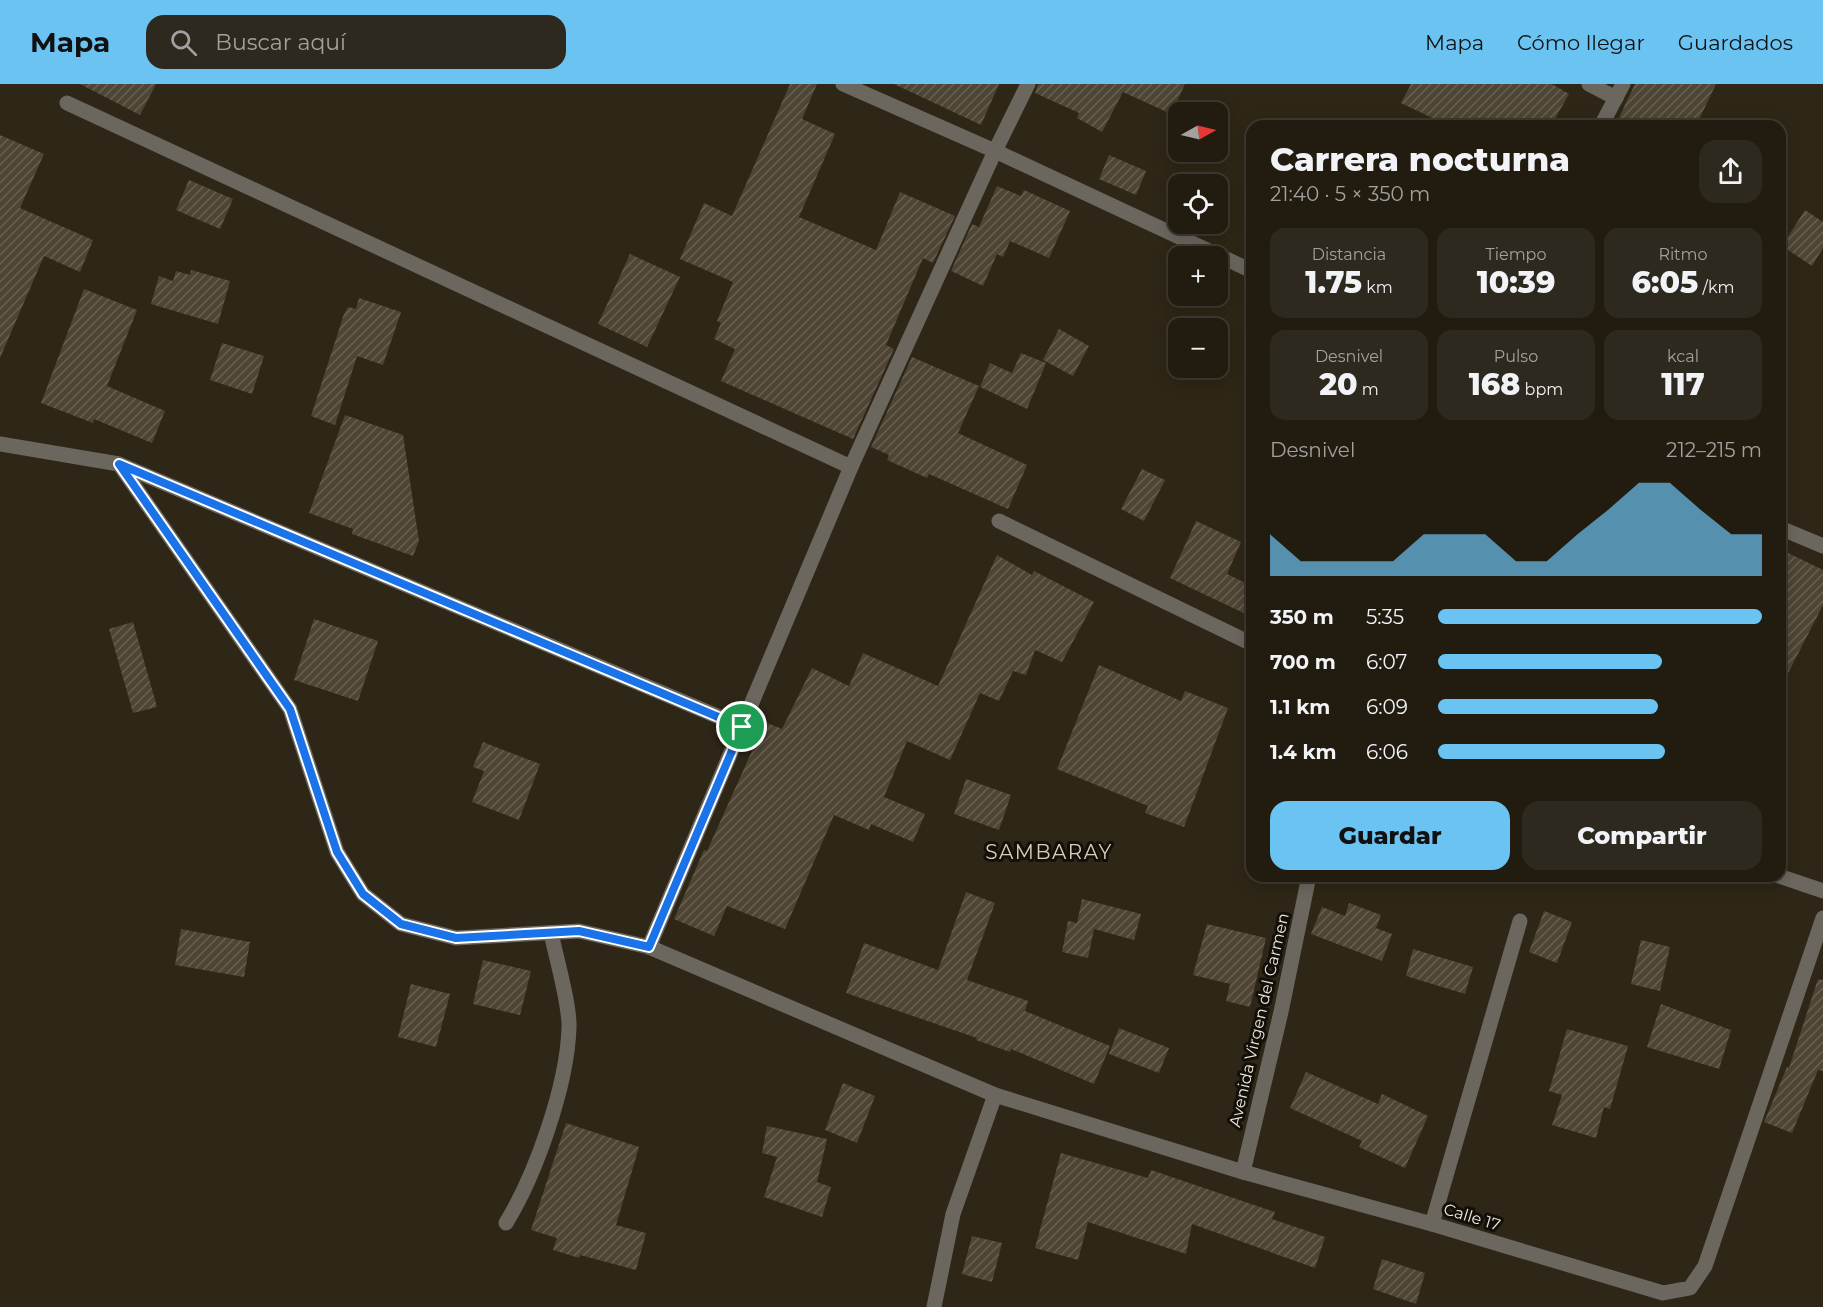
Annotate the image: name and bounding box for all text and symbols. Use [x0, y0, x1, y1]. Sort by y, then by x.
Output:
search box [146, 15, 566, 69]
text: Mapa [30, 25, 110, 59]
icon: search [167, 26, 200, 59]
text: Buscar aquí [215, 29, 346, 56]
text: Mapa [1425, 30, 1484, 55]
text: Cómo llegar [1517, 30, 1645, 55]
text: Guardados [1678, 30, 1793, 55]
north arrow [1168, 102, 1228, 162]
map controls [1168, 102, 1228, 378]
text: Carrera nocturna [1270, 139, 1570, 179]
button: share [1699, 140, 1762, 203]
button: locate [1168, 174, 1228, 234]
text: 21:40 · 5 × 350 m [1270, 182, 1430, 206]
text: Distancia [1312, 245, 1386, 264]
text: Tiempo [1485, 245, 1547, 264]
text: Ritmo [1658, 245, 1708, 264]
button: + [1168, 246, 1228, 306]
text: 1.75 [1305, 264, 1362, 301]
text: 10:39 [1477, 264, 1555, 301]
text: 6:05 [1632, 264, 1698, 301]
text: km [1362, 278, 1393, 297]
text: /km [1698, 278, 1734, 297]
button: − [1168, 318, 1228, 378]
text: Desnivel [1315, 347, 1383, 366]
text: Pulso [1494, 347, 1538, 366]
text: kcal [1667, 347, 1699, 366]
text: 20 [1319, 366, 1358, 403]
text: 168 [1469, 366, 1520, 403]
text: 117 [1661, 366, 1705, 403]
text: m [1358, 380, 1379, 399]
text: bpm [1520, 380, 1563, 399]
text: Desnivel [1270, 438, 1355, 462]
text: 212–215 m [1666, 438, 1762, 462]
text: 350 m [1270, 605, 1334, 629]
text: 5:35 [1366, 605, 1404, 629]
text: 700 m [1270, 650, 1336, 674]
text: 6:07 [1366, 650, 1407, 674]
text: 1.1 km [1270, 695, 1330, 719]
text: 6:09 [1366, 695, 1408, 719]
pin [716, 701, 767, 752]
icon: arrive [725, 710, 758, 743]
text: 1.4 km [1270, 740, 1337, 764]
text: 6:06 [1366, 740, 1408, 764]
button: Guardar [1270, 801, 1510, 870]
button: Compartir [1522, 801, 1762, 870]
district label: SAMBARAY [985, 840, 1113, 864]
street label: Avenida Virgen del Carmen [1225, 911, 1293, 1129]
street label: Calle 17 [1441, 1199, 1503, 1235]

